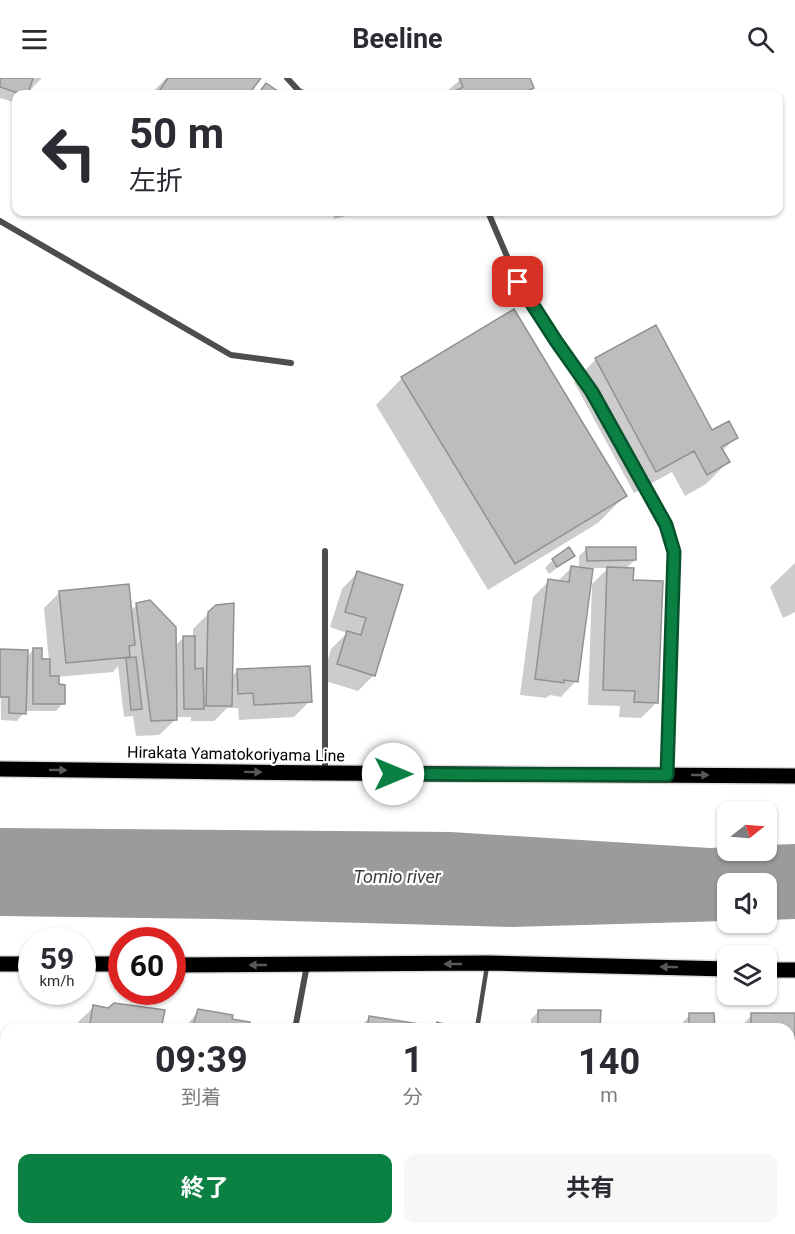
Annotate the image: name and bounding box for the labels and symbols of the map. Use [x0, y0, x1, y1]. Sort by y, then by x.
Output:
pin [492, 256, 543, 307]
position arrow [361, 742, 425, 806]
street label: Hirakata Yamatokoriyama Line [127, 743, 345, 765]
one-way arrow [49, 765, 68, 774]
one-way arrow [244, 767, 263, 777]
one-way arrow [691, 771, 710, 780]
north arrow [717, 801, 777, 861]
water label: Tomio river [353, 866, 442, 887]
speed limit sign: 60 [108, 927, 186, 1005]
one-way arrow [444, 959, 463, 969]
one-way arrow [249, 960, 268, 970]
one-way arrow [660, 963, 679, 972]

